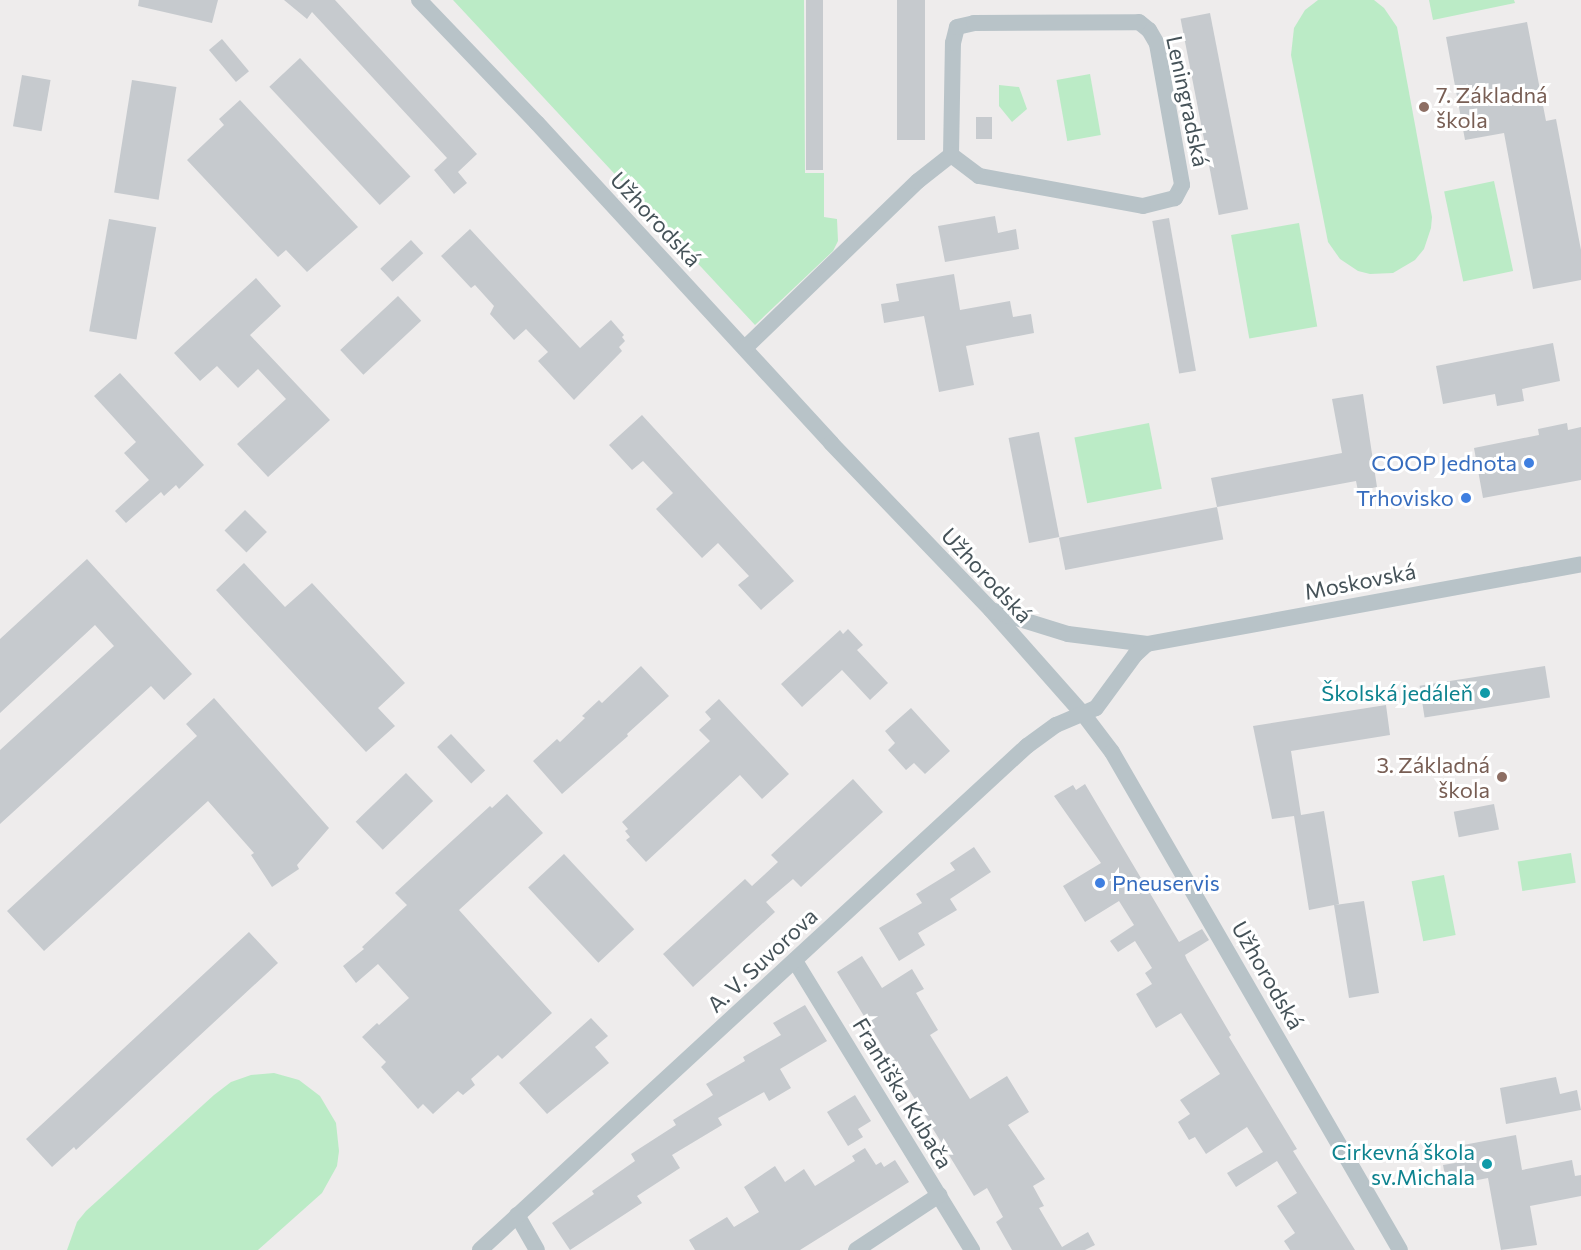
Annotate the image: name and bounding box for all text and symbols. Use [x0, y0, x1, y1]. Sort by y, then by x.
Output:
street label: Leningradská [1161, 33, 1215, 169]
place label: 7. Základná škola [1436, 81, 1547, 132]
marker: 7. Základná škola [1417, 100, 1431, 114]
street label: Užhorodská [605, 166, 707, 272]
place label: COOP Jednota [1371, 450, 1517, 476]
marker: COOP Jednota [1522, 456, 1536, 470]
place label: Trhovisko [1356, 485, 1454, 511]
marker: Trhovisko [1459, 491, 1473, 505]
street label: Užhorodská [936, 522, 1038, 628]
street label: Moskovská [1302, 557, 1418, 605]
place label: Školská jedáleň [1321, 680, 1473, 706]
marker: Školská jedáleň [1478, 686, 1492, 700]
place label: 3. Základná škola [1377, 751, 1490, 802]
marker: 3. Základná škola [1495, 770, 1509, 784]
place label: Pneuservis [1112, 870, 1220, 896]
marker: Pneuservis [1093, 876, 1107, 890]
street label: A. V. Suvorova [702, 902, 822, 1018]
street label: Užhorodská [1226, 916, 1310, 1034]
street label: Františka Kubača [848, 1013, 958, 1173]
place label: Cirkevná škola sv.Michala [1332, 1138, 1475, 1190]
marker: Cirkevná škola sv.Michala [1480, 1157, 1494, 1171]

